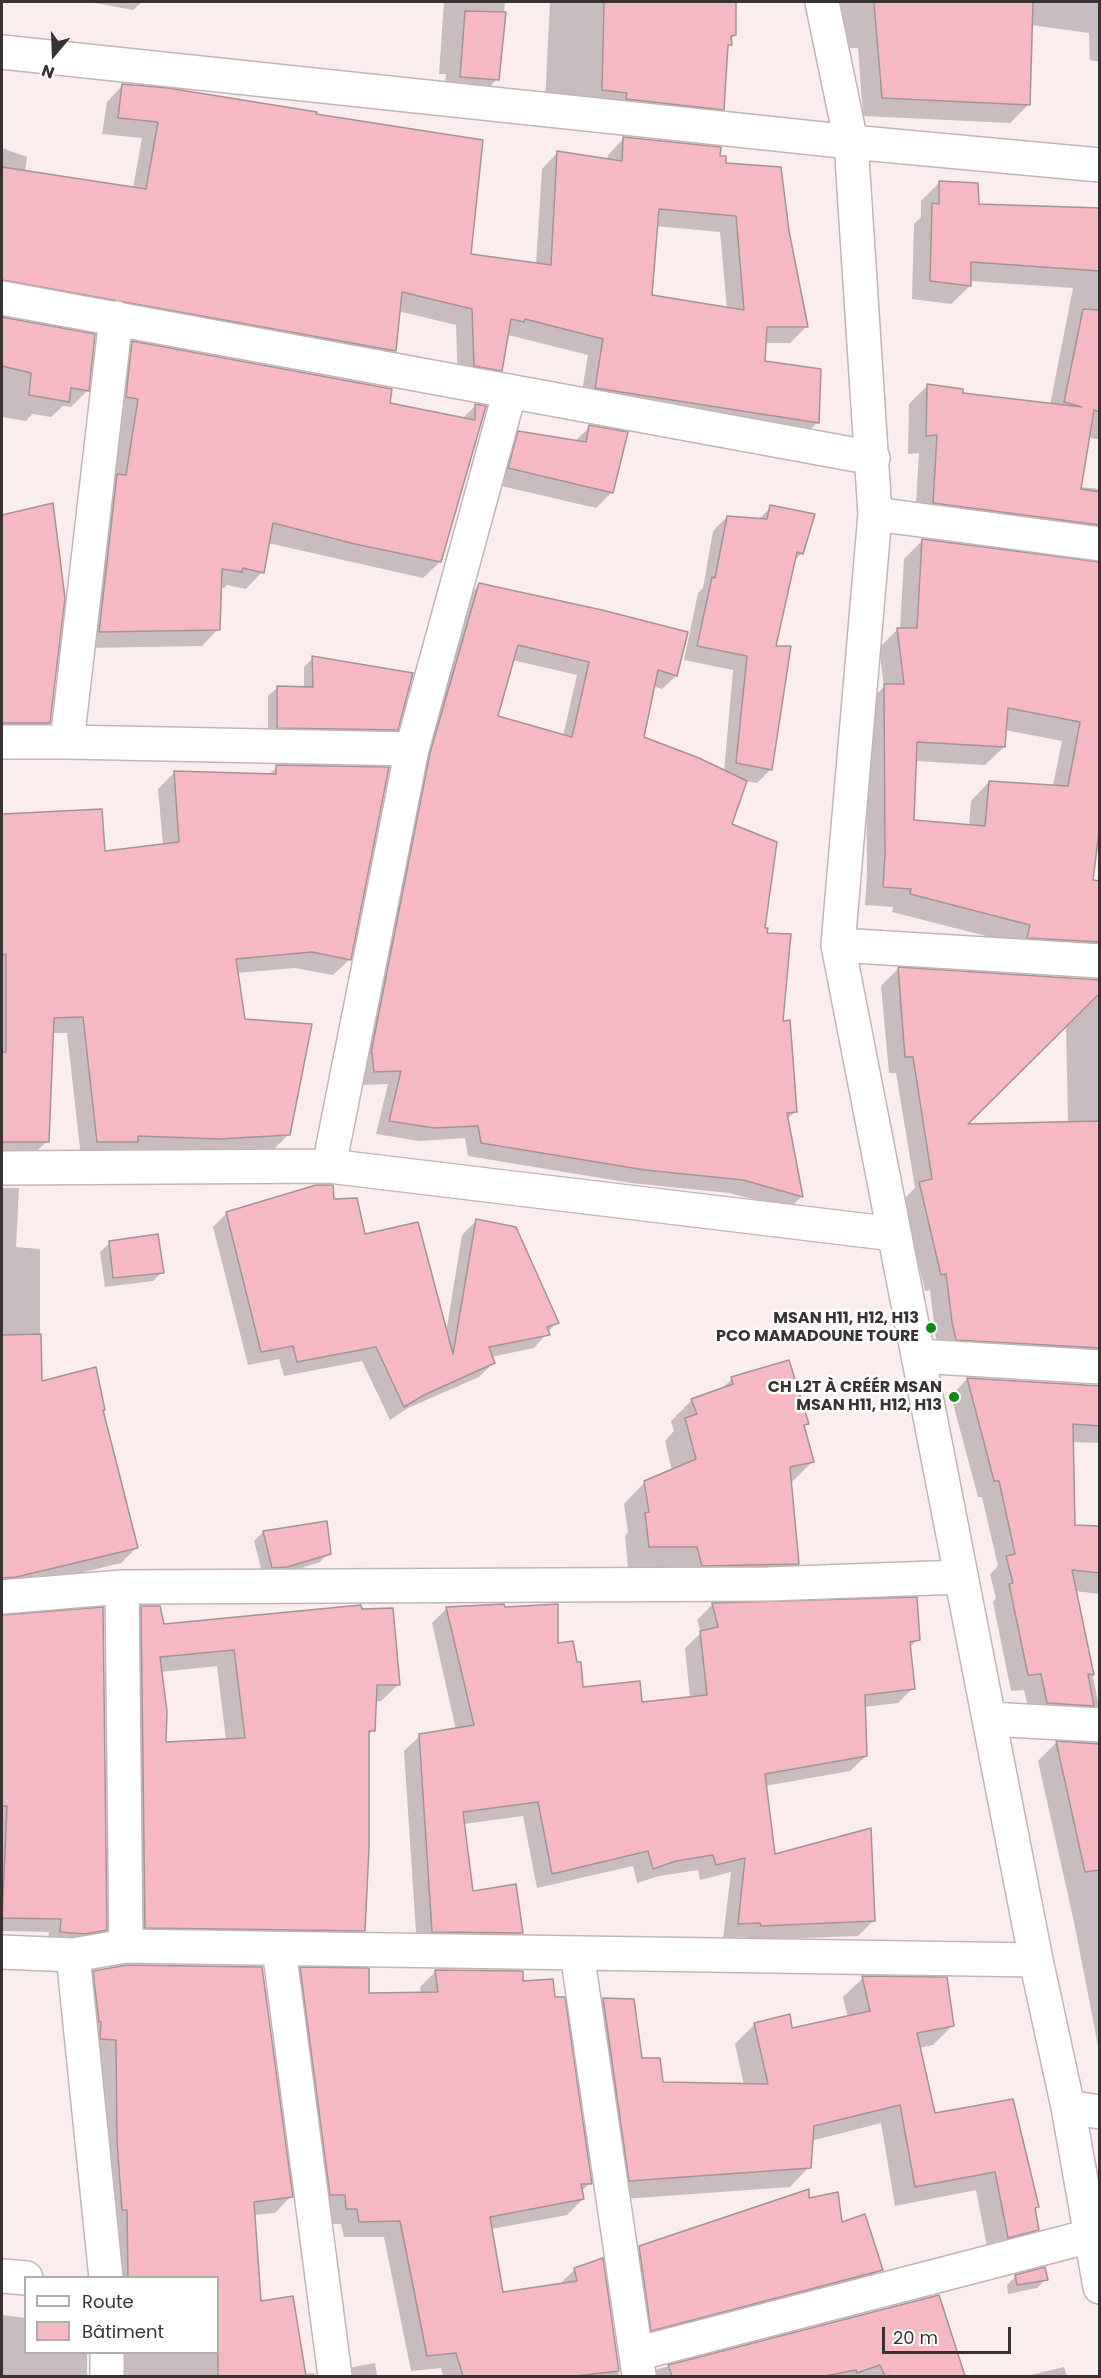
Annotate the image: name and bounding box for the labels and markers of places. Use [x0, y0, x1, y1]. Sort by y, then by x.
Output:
place label: MSAN H11, H12, H13 PCO MAMADOUNE TOURE [716, 1309, 919, 1347]
marker: MSAN H11, H12, H13 PCO MAMADOUNE TOURE [924, 1321, 938, 1335]
place label: CH L2T À CRÉÉR MSAN MSAN H11, H12, H13 [768, 1378, 942, 1416]
marker: CH L2T À CRÉÉR MSAN MSAN H11, H12, H13 [947, 1390, 961, 1404]

